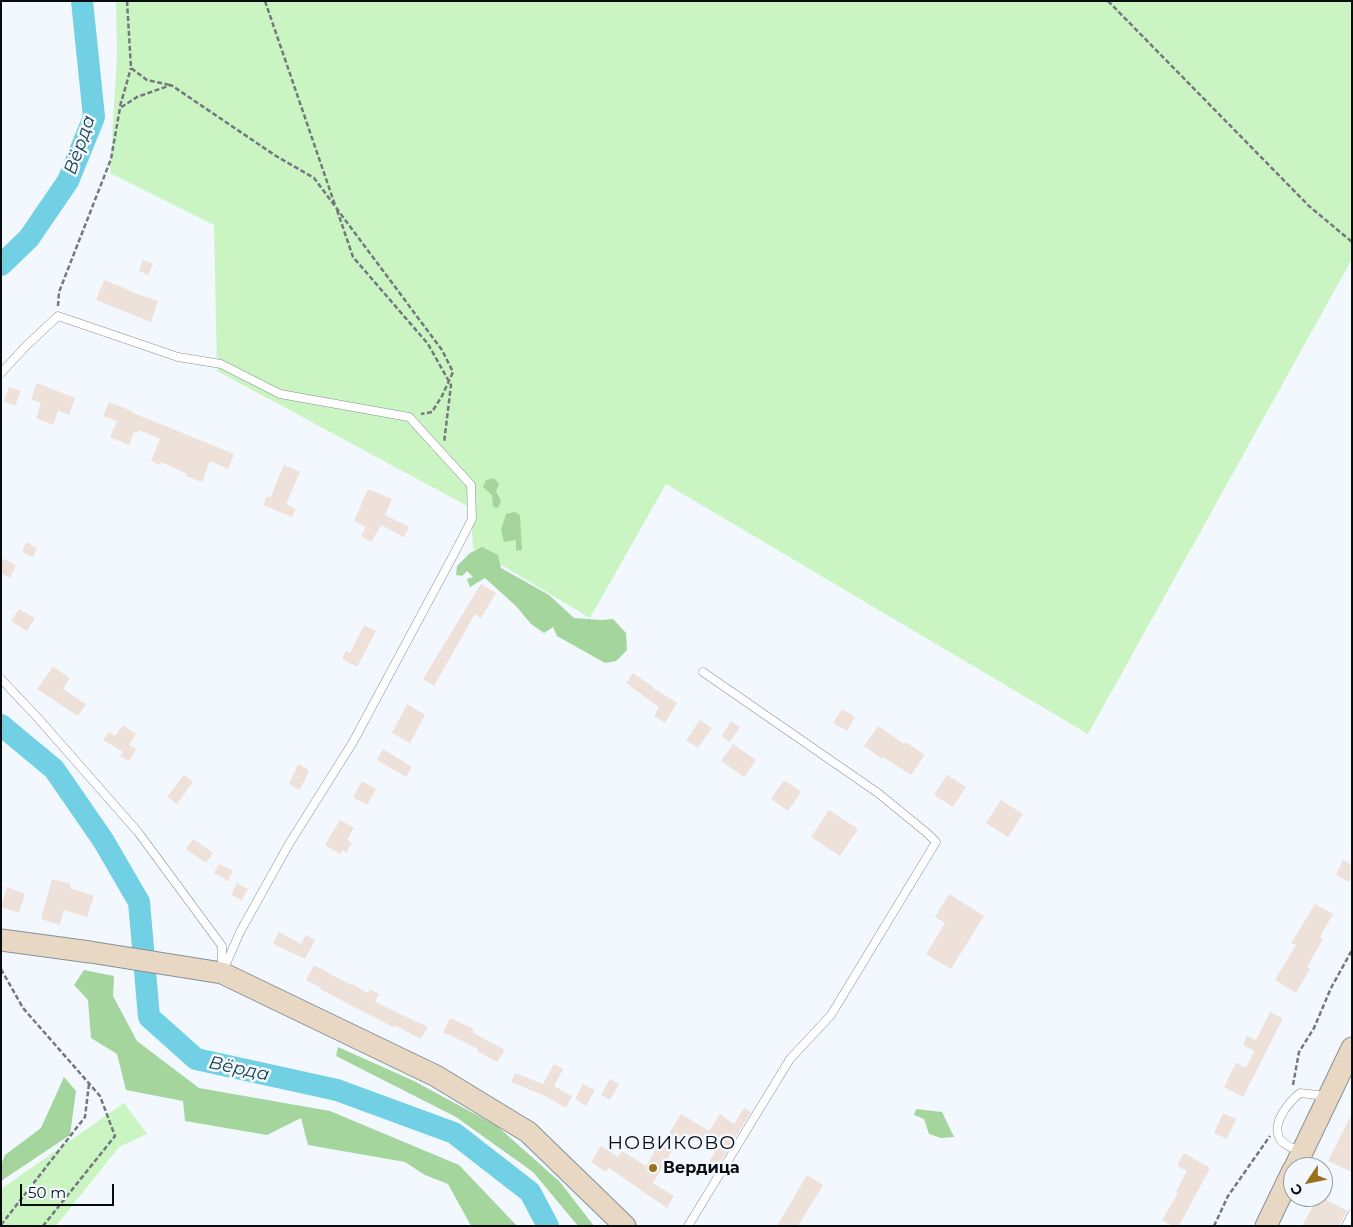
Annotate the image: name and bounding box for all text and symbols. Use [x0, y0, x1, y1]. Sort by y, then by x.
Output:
water label: Вёрда [60, 113, 100, 177]
water label: Вёрда [207, 1052, 271, 1086]
district label: НОВИКОВО [606, 1132, 738, 1154]
north arrow [1283, 1157, 1333, 1207]
place label: Вердица [663, 1158, 740, 1178]
marker: Вердица [647, 1162, 659, 1174]
scale bar [22, 1174, 116, 1206]
text: С [1286, 1181, 1307, 1199]
text: 50 m [28, 1183, 66, 1202]

